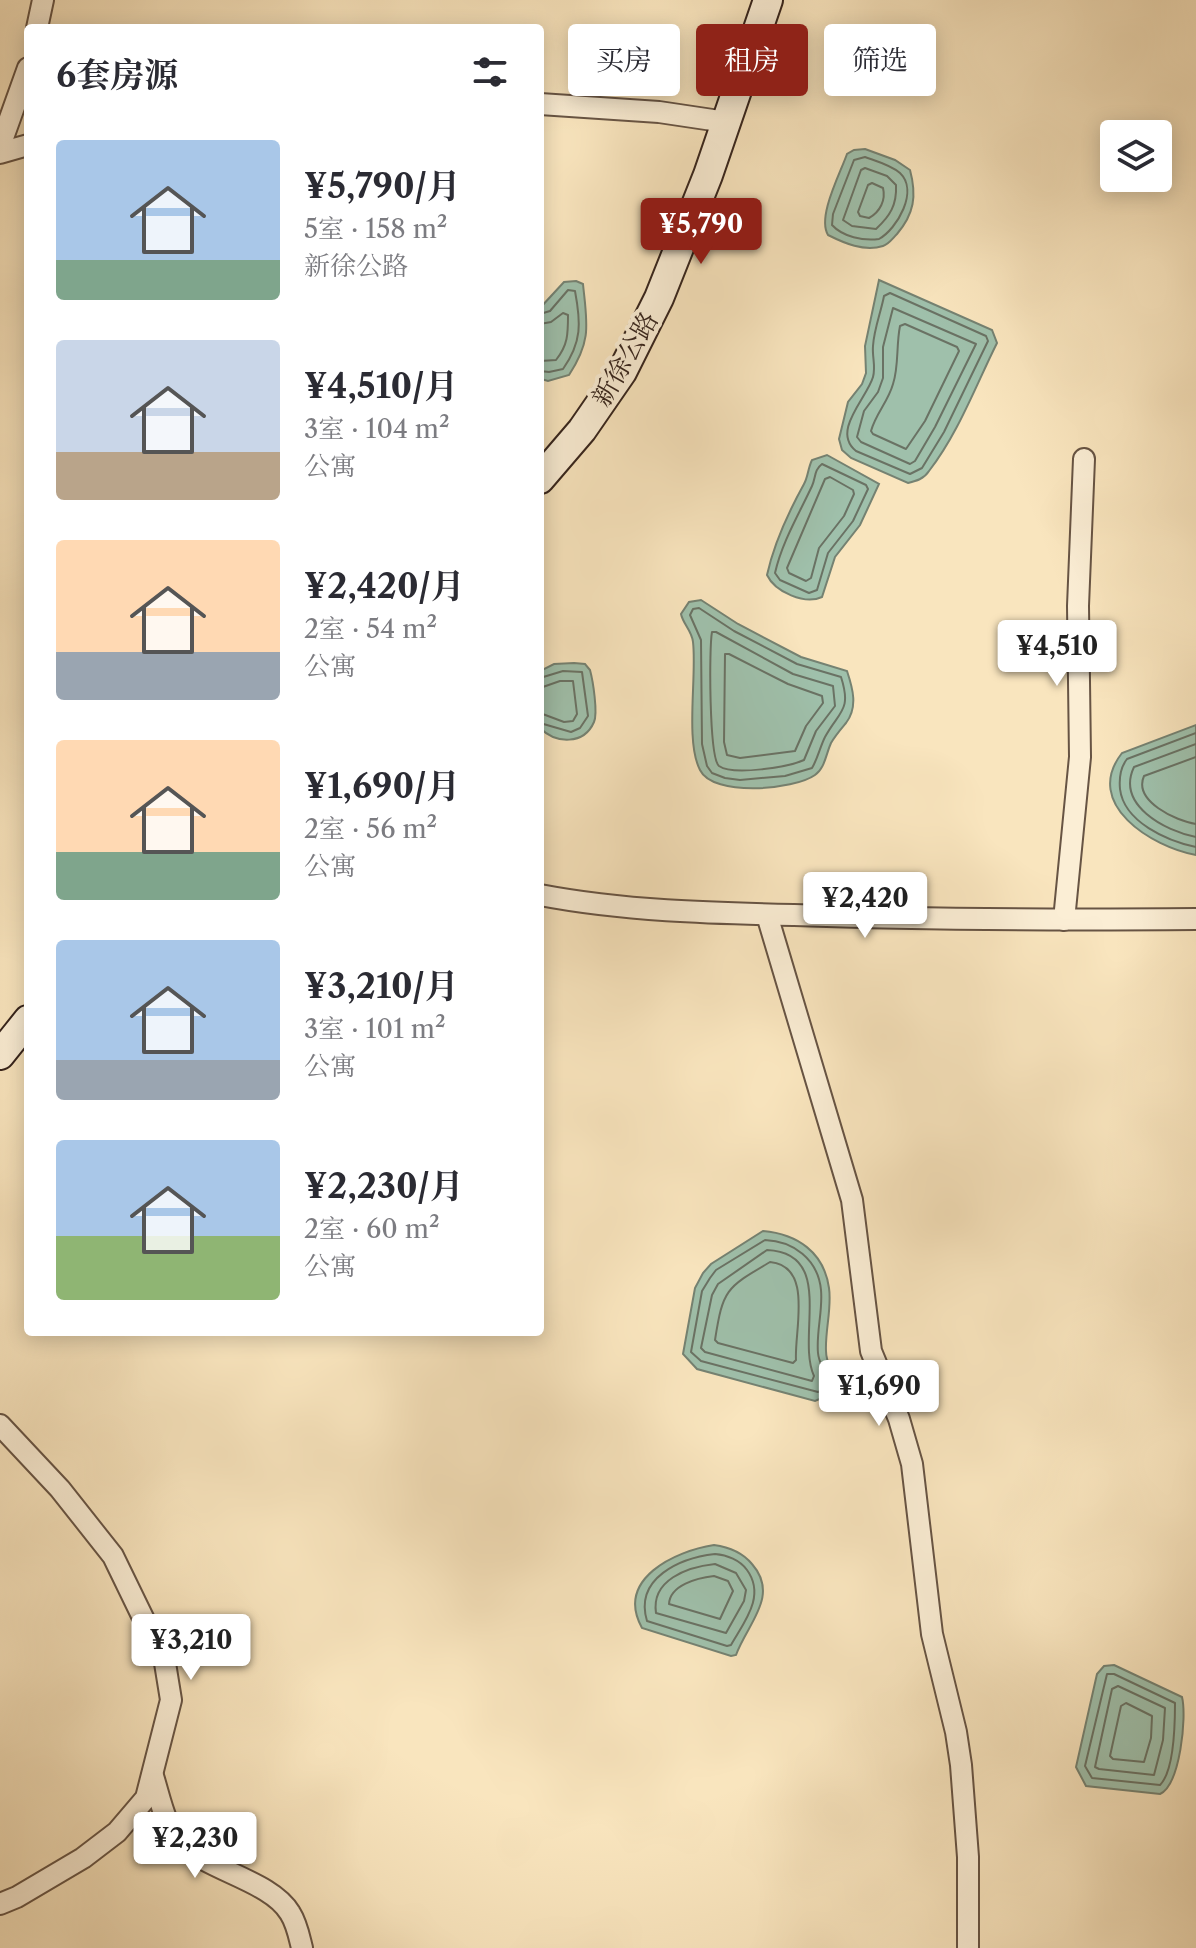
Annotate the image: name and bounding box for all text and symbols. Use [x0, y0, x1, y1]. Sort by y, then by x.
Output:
chip: 买房 [568, 24, 680, 96]
chip: 租房 [696, 24, 808, 96]
chip: 筛选 [824, 24, 936, 96]
icon: filters [468, 50, 512, 94]
text: 6套房源 [56, 54, 178, 96]
map controls [1100, 120, 1172, 192]
button: layers [1100, 120, 1172, 192]
text: ¥5,790/月 [304, 165, 461, 207]
icon: home [120, 172, 216, 268]
pin: ¥5,790 [636, 198, 766, 266]
text: ¥5,790 [659, 208, 743, 240]
text: 5室 · 158 m² [304, 213, 448, 245]
text: 新徐公路 [304, 250, 408, 282]
street label: 新徐公路 [585, 306, 665, 412]
text: ¥4,510/月 [304, 365, 458, 407]
icon: home [120, 372, 216, 468]
text: 3室 · 104 m² [304, 413, 450, 445]
text: 公寓 [304, 450, 356, 482]
text: ¥2,420/月 [304, 565, 465, 607]
icon: home [120, 572, 216, 668]
text: 2室 · 54 m² [304, 613, 437, 645]
pin: ¥4,510 [992, 620, 1122, 688]
text: ¥4,510 [1016, 630, 1098, 662]
text: 公寓 [304, 650, 356, 682]
text: ¥1,690/月 [304, 765, 460, 807]
icon: home [120, 772, 216, 868]
text: 2室 · 56 m² [304, 813, 437, 845]
text: 公寓 [304, 850, 356, 882]
pin: ¥2,420 [800, 872, 930, 940]
text: ¥2,420 [821, 882, 909, 914]
text: ¥3,210/月 [304, 965, 459, 1007]
icon: home [120, 972, 216, 1068]
text: 3室 · 101 m² [304, 1013, 446, 1045]
text: 公寓 [304, 1050, 356, 1082]
text: ¥2,230/月 [304, 1165, 464, 1207]
icon: home [120, 1172, 216, 1268]
text: 2室 · 60 m² [304, 1213, 440, 1245]
text: 公寓 [304, 1250, 356, 1282]
pin: ¥1,690 [814, 1360, 944, 1428]
text: ¥1,690 [837, 1370, 921, 1402]
pin: ¥3,210 [126, 1614, 256, 1682]
text: ¥3,210 [149, 1624, 233, 1656]
pin: ¥2,230 [130, 1812, 260, 1880]
text: ¥2,230 [152, 1822, 238, 1854]

